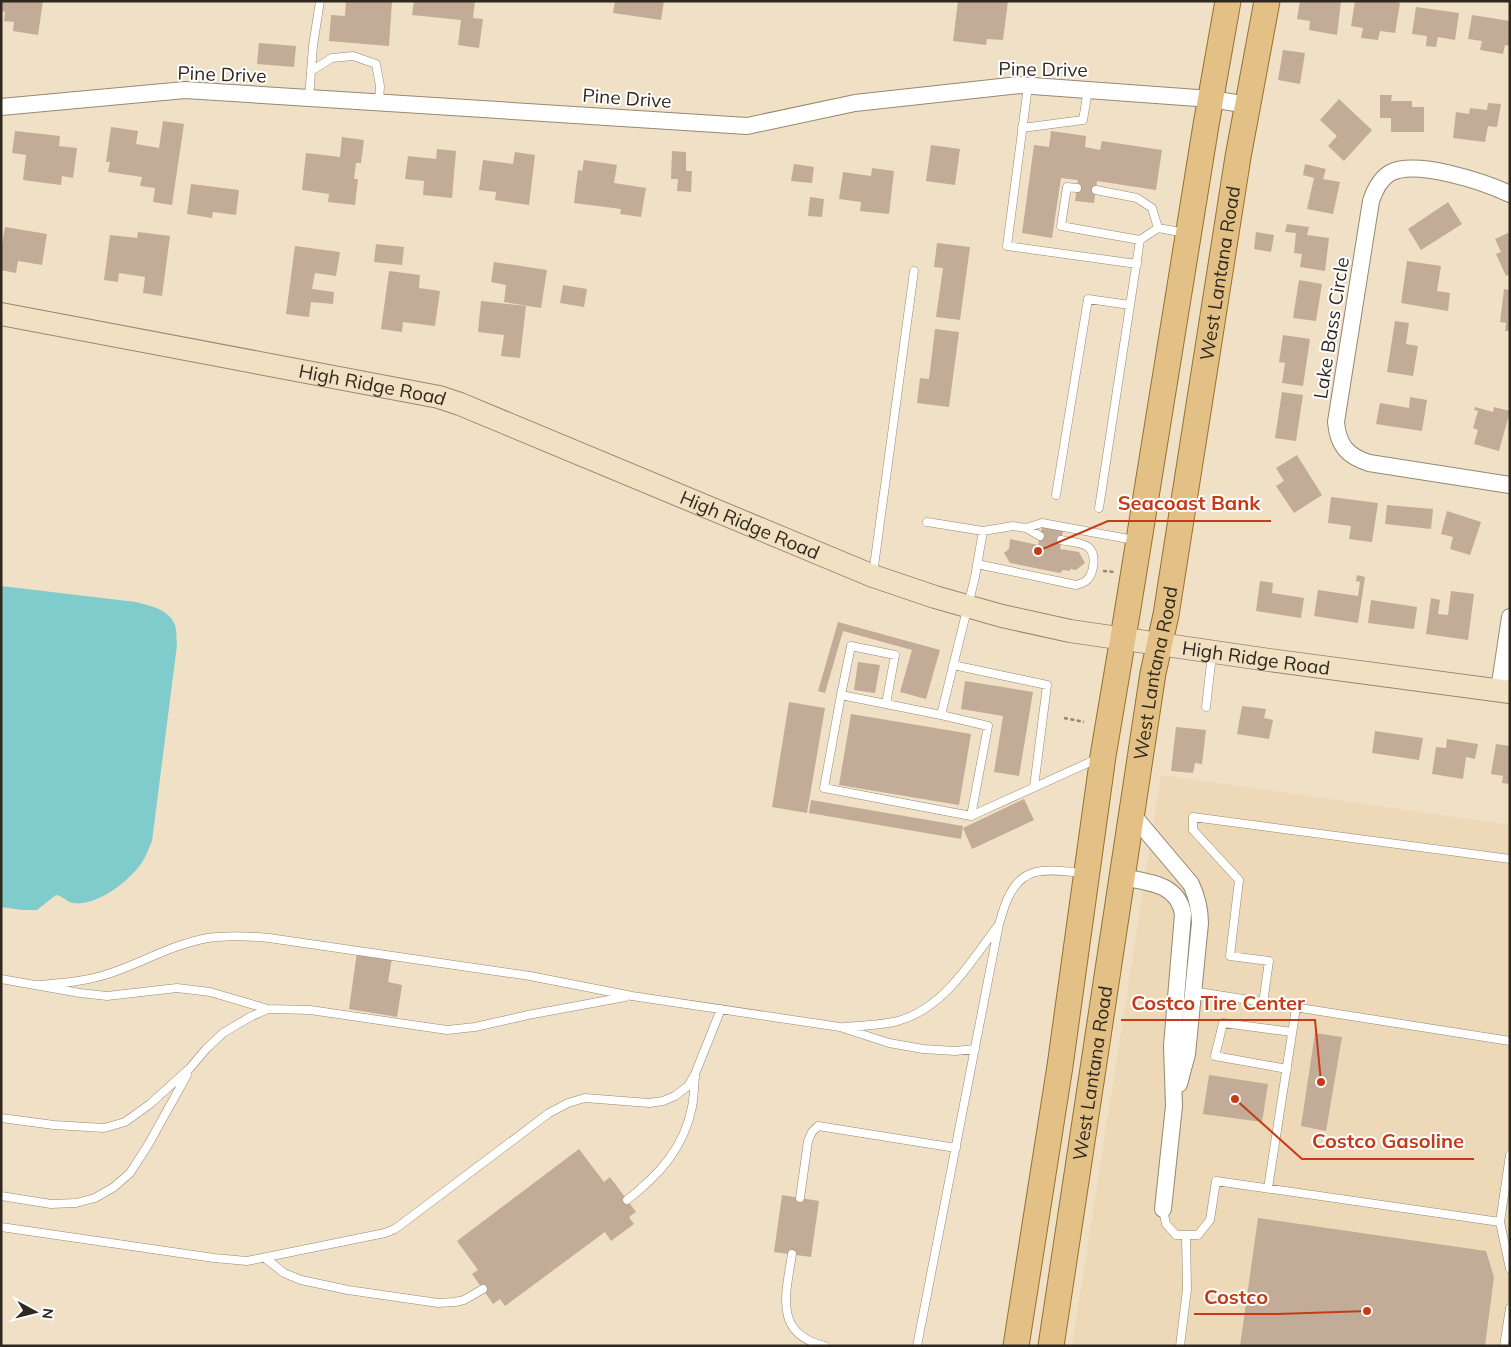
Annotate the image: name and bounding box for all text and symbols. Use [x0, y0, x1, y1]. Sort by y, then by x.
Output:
street label: Pine Drive [998, 56, 1088, 82]
street label: Pine Drive [177, 60, 267, 88]
street label: Pine Drive [582, 83, 672, 113]
street label: West Lantana Road [1194, 184, 1245, 362]
street label: Lake Bass Circle [1308, 255, 1354, 401]
street label: High Ridge Road [297, 359, 449, 411]
street label: High Ridge Road [676, 485, 823, 564]
callout: Seacoast Bank [1108, 486, 1271, 521]
text: Seacoast Bank [1118, 490, 1261, 515]
street label: West Lantana Road [1128, 584, 1182, 762]
street label: High Ridge Road [1180, 635, 1331, 680]
street label: West Lantana Road [1067, 984, 1117, 1162]
callout: Costco Tire Center [1121, 985, 1315, 1020]
text: Costco Tire Center [1131, 990, 1305, 1015]
callout: Costco Gasoline [1302, 1124, 1474, 1159]
text: Costco Gasoline [1312, 1128, 1464, 1153]
callout: Costco [1194, 1279, 1278, 1314]
text: Costco [1204, 1284, 1268, 1309]
north arrow [10, 1287, 60, 1337]
text: N [38, 1307, 57, 1320]

